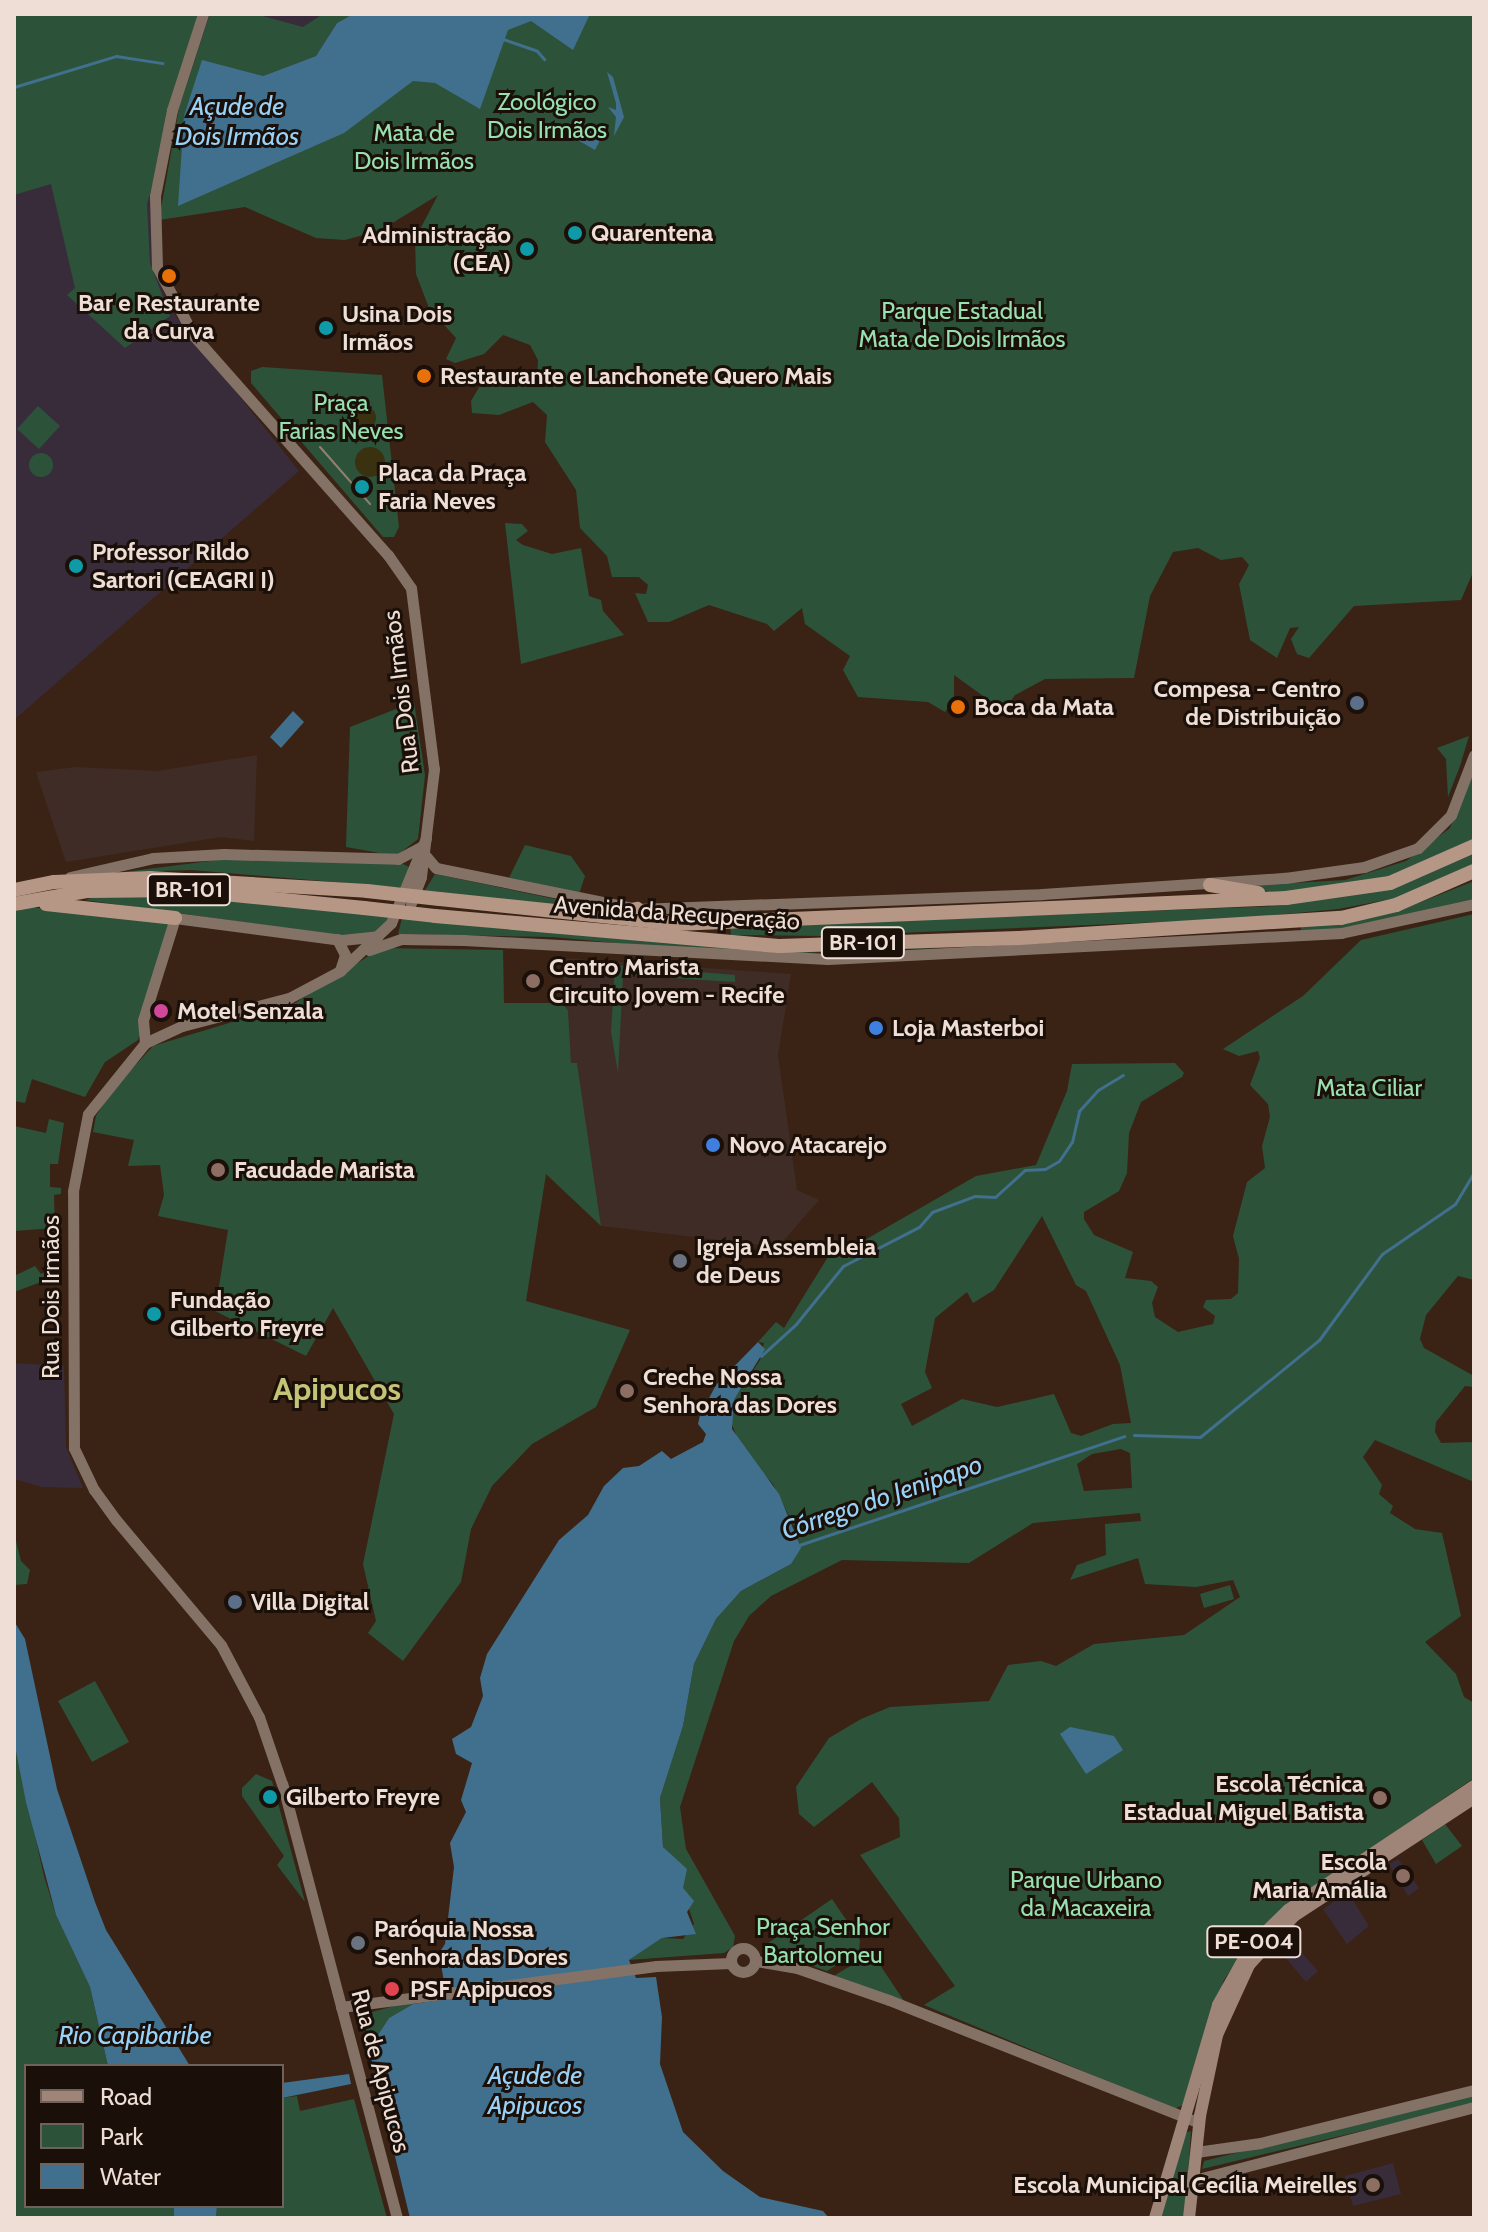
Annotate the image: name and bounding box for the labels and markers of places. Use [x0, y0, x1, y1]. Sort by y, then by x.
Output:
place label: Quarentena [591, 219, 713, 247]
place label: Administração (CEA) [362, 221, 511, 277]
marker: Quarentena [566, 224, 584, 242]
marker: Administração (CEA) [518, 240, 536, 258]
marker: Bar e Restaurante da Curva [160, 267, 178, 285]
place label: Bar e Restaurante da Curva [78, 289, 260, 345]
place label: Usina Dois Irmãos [342, 300, 452, 356]
marker: Usina Dois Irmãos [317, 319, 335, 337]
place label: Restaurante e Lanchonete Quero Mais [440, 362, 832, 390]
marker: Restaurante e Lanchonete Quero Mais [415, 367, 433, 385]
place label: Placa da Praça Faria Neves [378, 459, 526, 515]
marker: Placa da Praça Faria Neves [353, 478, 371, 496]
place label: Professor Rildo Sartori (CEAGRI I) [92, 538, 275, 594]
marker: Professor Rildo Sartori (CEAGRI I) [67, 557, 85, 575]
place label: Compesa - Centro de Distribuição [1154, 675, 1341, 731]
place label: Boca da Mata [974, 693, 1114, 721]
marker: Compesa - Centro de Distribuição [1348, 694, 1366, 712]
marker: Boca da Mata [949, 698, 967, 716]
place label: Centro Marista Circuito Jovem - Recife [549, 953, 785, 1009]
marker: Centro Marista Circuito Jovem - Recife [524, 972, 542, 990]
place label: Motel Senzala [177, 997, 324, 1025]
marker: Motel Senzala [152, 1002, 170, 1020]
place label: Loja Masterboi [892, 1014, 1044, 1042]
marker: Loja Masterboi [867, 1019, 885, 1037]
place label: Novo Atacarejo [729, 1131, 887, 1159]
marker: Novo Atacarejo [704, 1136, 722, 1154]
place label: Facudade Marista [234, 1156, 415, 1184]
marker: Facudade Marista [209, 1161, 227, 1179]
place label: Igreja Assembleia de Deus [696, 1233, 876, 1289]
marker: Igreja Assembleia de Deus [671, 1252, 689, 1270]
place label: Fundação Gilberto Freyre [170, 1286, 324, 1342]
marker: Fundação Gilberto Freyre [145, 1305, 163, 1323]
place label: Creche Nossa Senhora das Dores [643, 1363, 837, 1419]
marker: Creche Nossa Senhora das Dores [618, 1382, 636, 1400]
place label: Villa Digital [251, 1588, 369, 1616]
marker: Villa Digital [226, 1593, 244, 1611]
place label: Escola Técnica Estadual Miguel Batista [1123, 1770, 1364, 1826]
place label: Gilberto Freyre [286, 1783, 440, 1811]
marker: Gilberto Freyre [261, 1788, 279, 1806]
marker: Escola Técnica Estadual Miguel Batista [1371, 1789, 1389, 1807]
place label: Escola Maria Amália [1252, 1848, 1387, 1904]
marker: Escola Maria Amália [1394, 1867, 1412, 1885]
place label: Paróquia Nossa Senhora das Dores [374, 1915, 568, 1971]
marker: Paróquia Nossa Senhora das Dores [349, 1934, 367, 1952]
place label: PSF Apipucos [410, 1975, 552, 2003]
marker: PSF Apipucos [381, 1978, 403, 2000]
place label: Escola Municipal Cecília Meirelles [1013, 2171, 1357, 2199]
marker: Escola Municipal Cecília Meirelles [1364, 2176, 1382, 2194]

